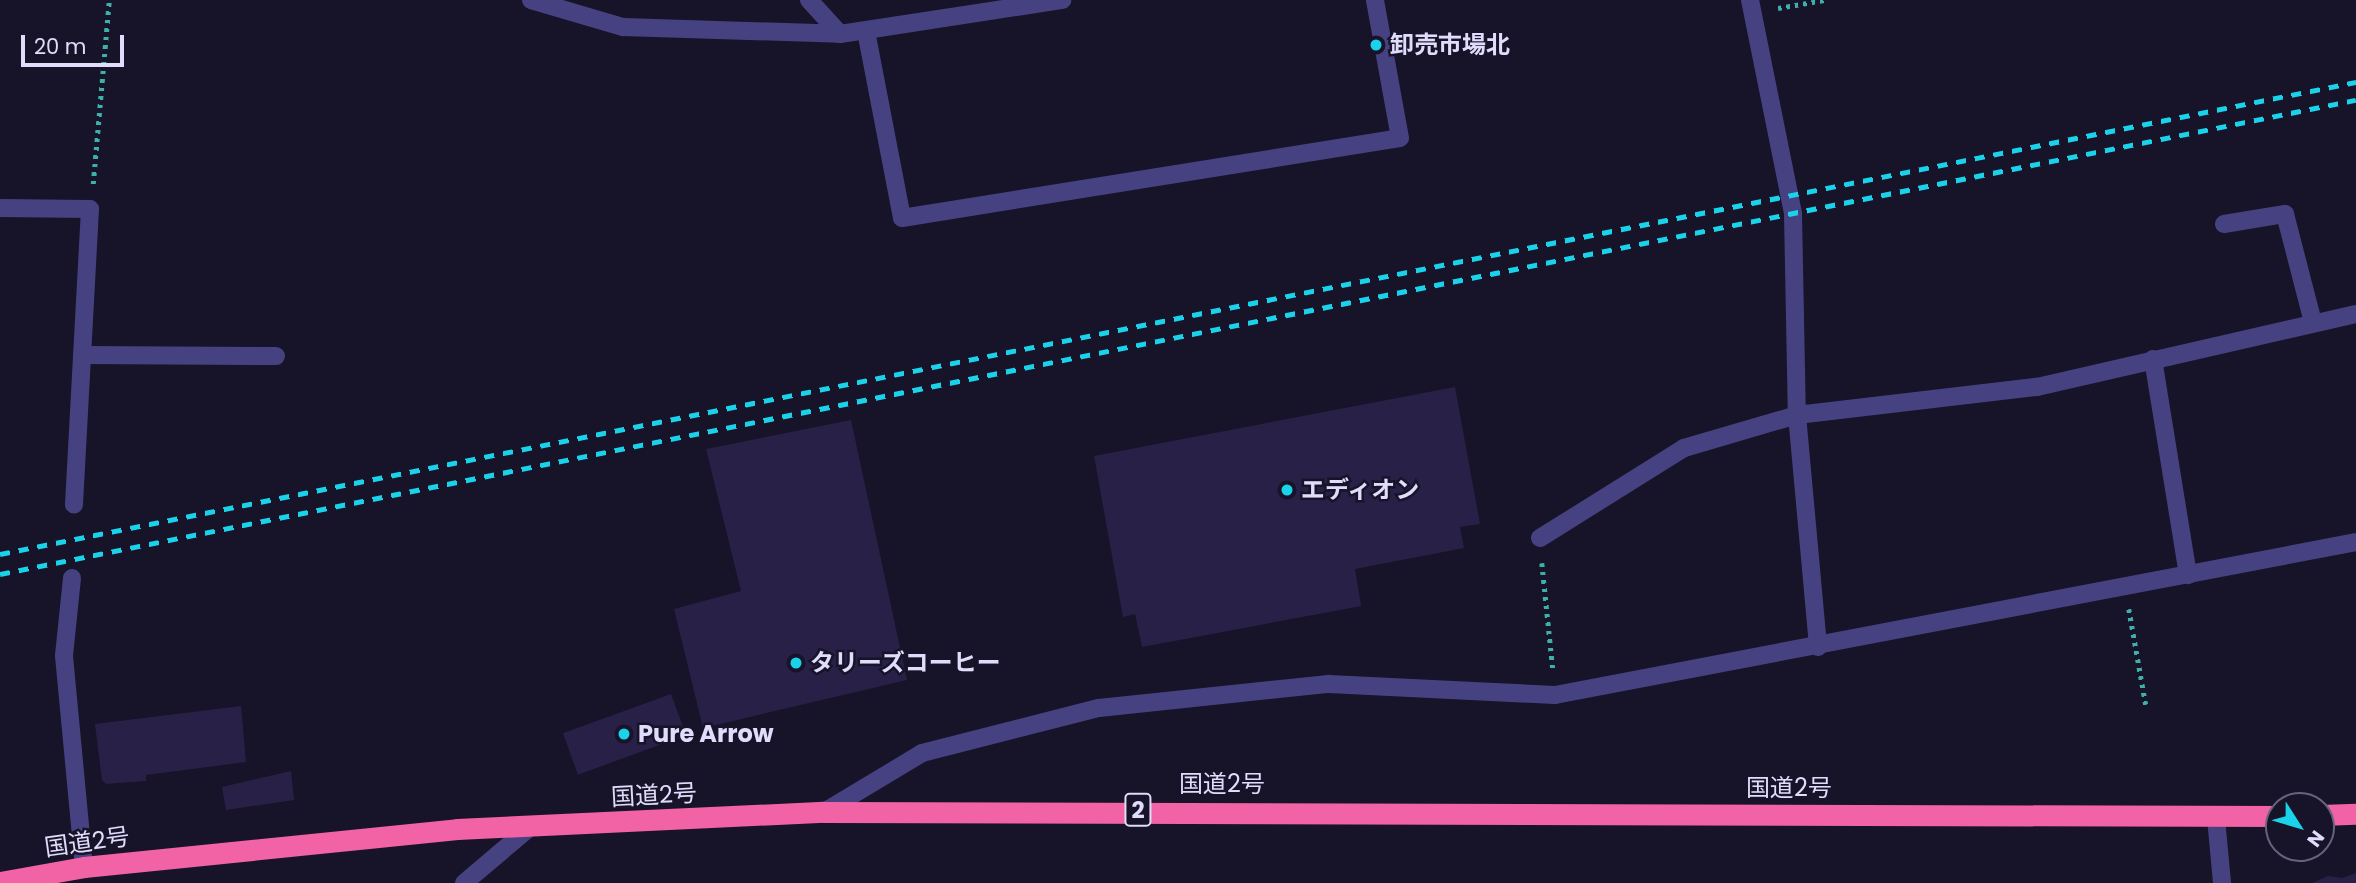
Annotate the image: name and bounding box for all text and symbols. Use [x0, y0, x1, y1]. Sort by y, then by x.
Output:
scale bar [24, 21, 128, 65]
place label: 卸売市場北 [1390, 31, 1510, 59]
text: 20 m [34, 32, 87, 61]
marker: 卸売市場北 [1368, 37, 1384, 53]
place label: エディオン [1301, 476, 1421, 504]
marker: エディオン [1279, 482, 1295, 498]
place label: タリーズコーヒー [810, 649, 1002, 677]
marker: タリーズコーヒー [788, 655, 804, 671]
place label: Pure Arrow [638, 720, 774, 748]
marker: Pure Arrow [616, 726, 632, 742]
street label: 国道2号 [1179, 770, 1265, 798]
street label: 国道2号 [1746, 774, 1832, 802]
street label: 国道2号 [610, 778, 698, 812]
road number: 2 [1124, 790, 1152, 830]
north arrow [2265, 792, 2335, 862]
street label: 国道2号 [43, 822, 131, 862]
text: N [2300, 825, 2331, 853]

